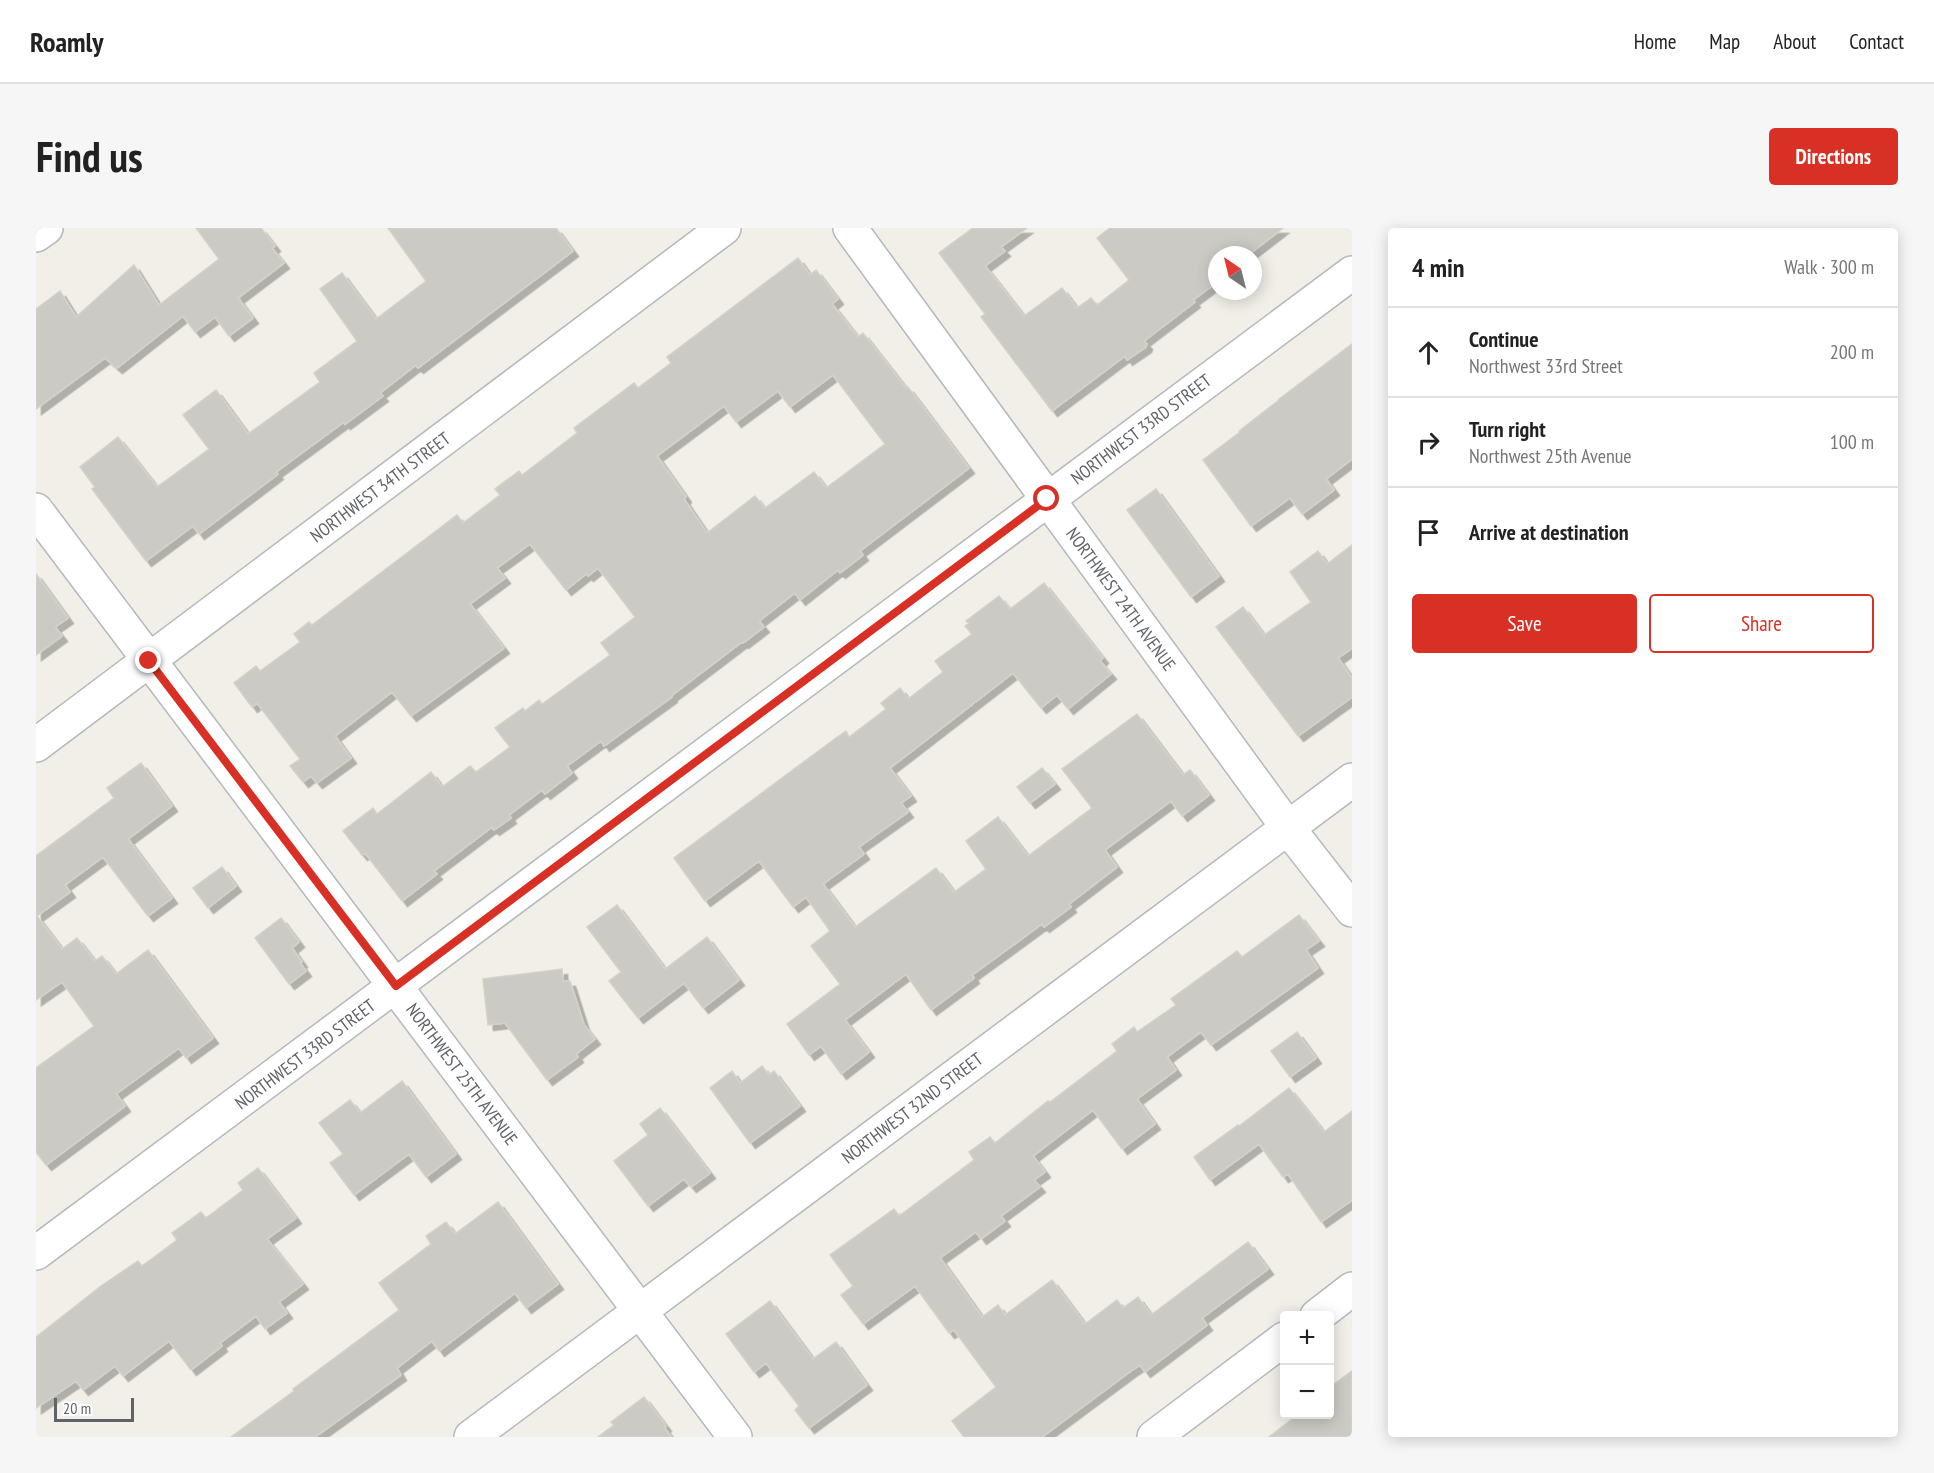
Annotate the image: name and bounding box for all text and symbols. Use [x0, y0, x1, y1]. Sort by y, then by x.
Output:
text: Roamly [30, 23, 104, 60]
text: Home [1634, 28, 1676, 55]
text: Map [1709, 28, 1740, 55]
text: About [1773, 28, 1816, 55]
text: Contact [1849, 28, 1904, 55]
button: Directions [1769, 128, 1898, 185]
text: Find us [36, 129, 143, 184]
north arrow [1208, 246, 1262, 300]
text: 4 min [1412, 251, 1465, 284]
text: Walk · 300 m [1784, 254, 1874, 280]
text: Continue [1469, 325, 1539, 353]
icon: ahead [1412, 336, 1445, 369]
text: 200 m [1830, 339, 1874, 365]
text: Northwest 33rd Street [1469, 353, 1623, 379]
street label: NORTHWEST 33RD STREET [1066, 369, 1216, 489]
text: Turn right [1469, 415, 1546, 443]
icon: right [1412, 426, 1445, 459]
street label: NORTHWEST 34TH STREET [305, 427, 455, 547]
text: 100 m [1830, 429, 1874, 455]
text: Northwest 25th Avenue [1469, 443, 1632, 469]
route start [1033, 485, 1059, 511]
icon: arrive [1412, 516, 1445, 549]
text: Arrive at destination [1469, 518, 1629, 546]
street label: NORTHWEST 24TH AVENUE [1061, 523, 1181, 675]
button: Save [1412, 594, 1637, 653]
button: Share [1649, 594, 1874, 653]
route end [135, 647, 161, 673]
street label: NORTHWEST 33RD STREET [230, 994, 380, 1114]
street label: NORTHWEST 25TH AVENUE [401, 998, 523, 1150]
street label: NORTHWEST 32ND STREET [837, 1047, 987, 1169]
map controls [1280, 1311, 1334, 1419]
button: + [1280, 1311, 1334, 1365]
button: − [1280, 1365, 1334, 1419]
scale bar [54, 1395, 134, 1422]
text: 20 m [63, 1398, 91, 1418]

